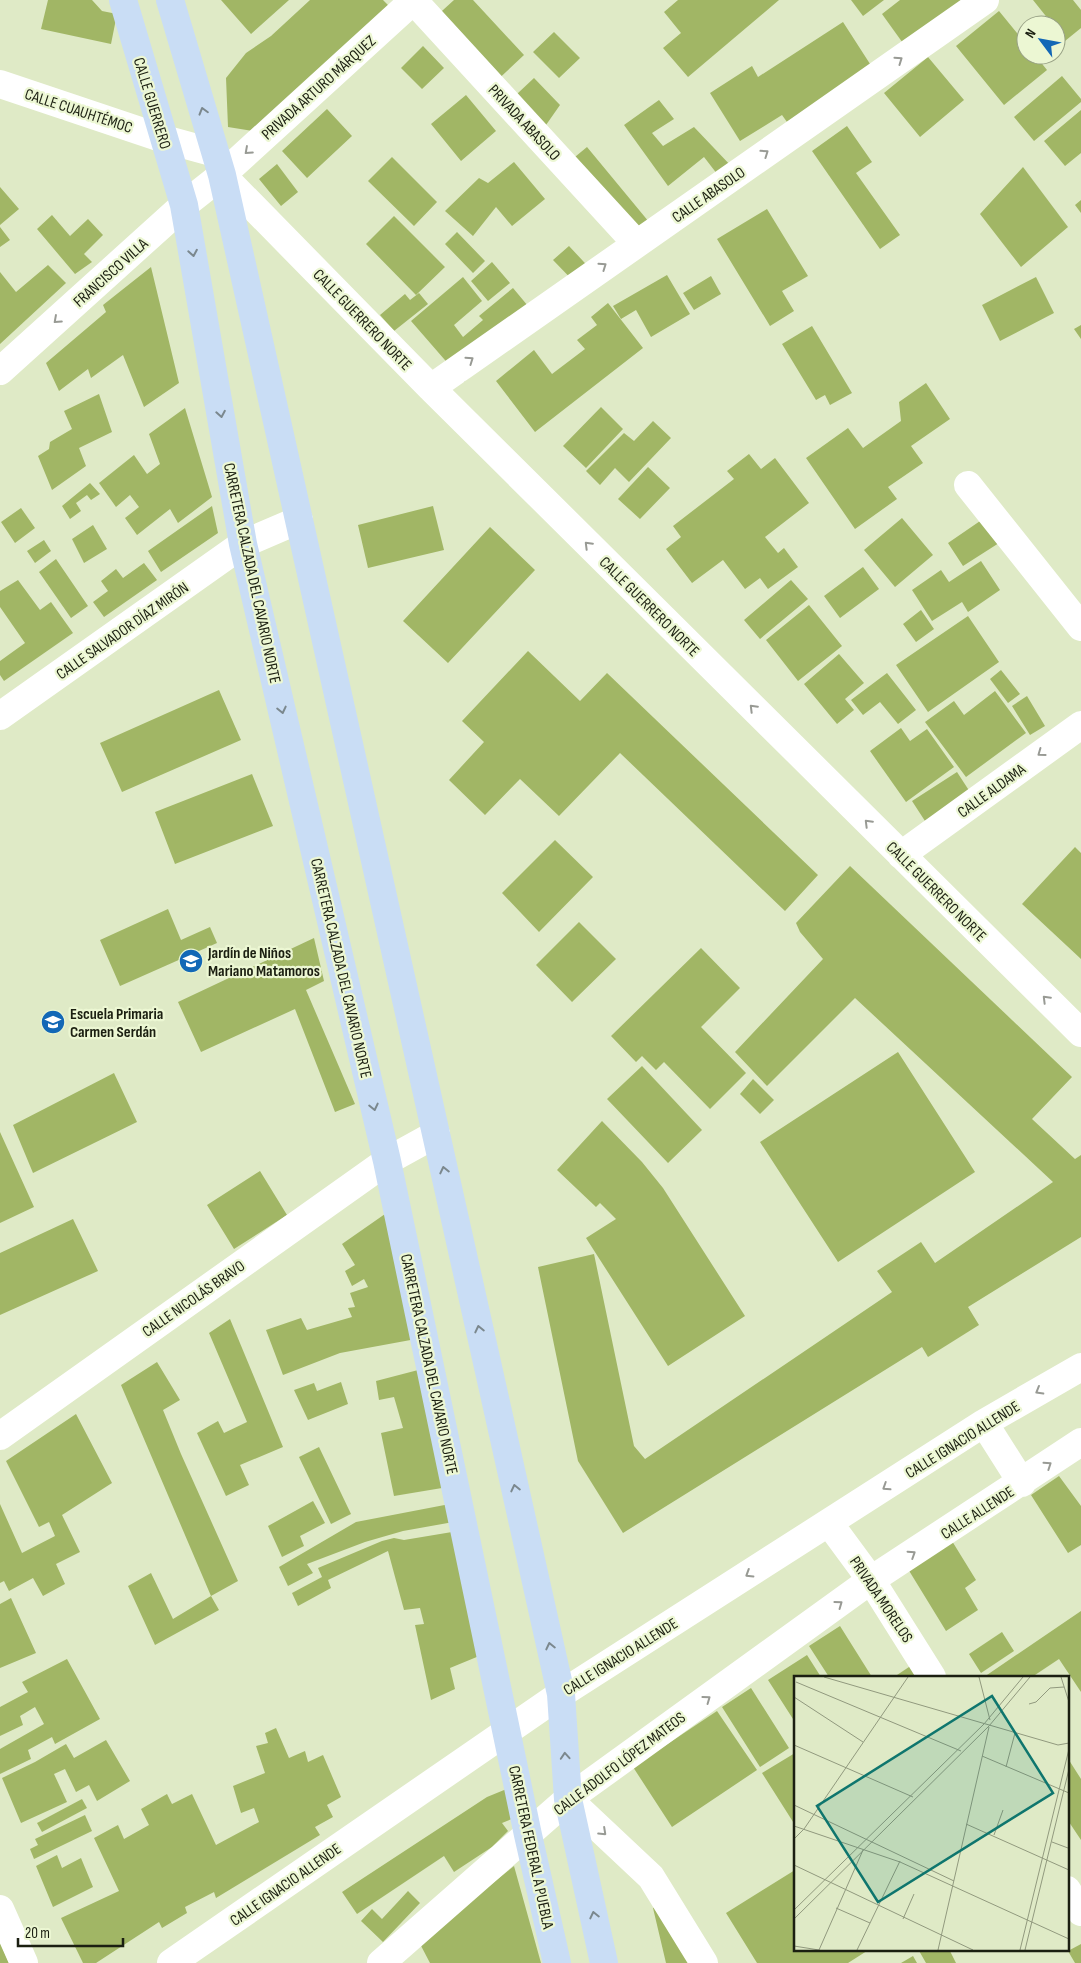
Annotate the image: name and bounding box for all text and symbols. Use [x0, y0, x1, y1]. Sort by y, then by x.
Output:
north arrow [1016, 15, 1066, 65]
text: N [1021, 26, 1040, 41]
street label: PRIVADA ARTURO MÁRQUEZ [258, 32, 380, 144]
street label: CALLE GUERRERO [129, 55, 175, 152]
one-way arrow [893, 57, 902, 66]
street label: PRIVADA ABASOLO [484, 81, 564, 165]
street label: CALLE CUAUHTÉMOC [22, 85, 135, 138]
one-way arrow [199, 108, 209, 116]
one-way arrow [245, 145, 254, 154]
one-way arrow [760, 150, 769, 159]
street label: CALLE ABASOLO [669, 163, 749, 227]
street label: FRANCISCO VILLA [70, 235, 152, 312]
one-way arrow [187, 249, 197, 258]
one-way arrow [598, 263, 607, 272]
street label: CALLE GUERRERO NORTE [309, 265, 415, 375]
one-way arrow [53, 314, 62, 323]
one-way arrow [465, 357, 474, 366]
one-way arrow [215, 409, 225, 418]
street label: CARRETERA CALZADA DEL CAVARIO NORTE [219, 461, 284, 685]
one-way arrow [585, 541, 594, 550]
street label: CALLE GUERRERO NORTE [595, 553, 703, 661]
street label: CALLE SALVADOR DÍAZ MIRÓN [53, 578, 193, 684]
one-way arrow [276, 705, 287, 714]
one-way arrow [750, 705, 759, 714]
one-way arrow [1038, 747, 1047, 756]
street label: CALLE ALDAMA [954, 760, 1030, 822]
one-way arrow [865, 820, 874, 829]
street label: CALLE GUERRERO NORTE [882, 838, 990, 946]
street label: CARRETERA CALZADA DEL CAVARIO NORTE [306, 857, 375, 1080]
place label: Jardín de Niños Mariano Matamoros [207, 944, 320, 981]
school or university icon: Jardín de Niños Mariano Matamoros [178, 948, 204, 974]
one-way arrow [1043, 995, 1052, 1004]
place label: Escuela Primaria Carmen Serdán [70, 1005, 163, 1042]
school or university icon: Escuela Primaria Carmen Serdán [40, 1009, 66, 1035]
one-way arrow [368, 1102, 379, 1111]
one-way arrow [439, 1166, 450, 1175]
street label: CARRETERA CALZADA DEL CAVARIO NORTE [396, 1252, 461, 1476]
street label: CALLE NICOLÁS BRAVO [139, 1257, 249, 1342]
one-way arrow [474, 1325, 485, 1333]
one-way arrow [1035, 1385, 1044, 1395]
street label: CALLE IGNACIO ALLENDE [902, 1397, 1023, 1483]
one-way arrow [1042, 1462, 1052, 1471]
one-way arrow [883, 1480, 892, 1490]
one-way arrow [510, 1483, 521, 1492]
street label: CALLE ALLENDE [938, 1483, 1018, 1544]
one-way arrow [907, 1551, 916, 1560]
street label: PRIVADA MORELOS [845, 1553, 917, 1647]
one-way arrow [746, 1568, 755, 1577]
one-way arrow [833, 1601, 842, 1610]
street label: CALLE IGNACIO ALLENDE [560, 1614, 681, 1700]
one-way arrow [545, 1642, 556, 1651]
inset map [794, 1676, 1068, 1950]
one-way arrow [701, 1696, 711, 1705]
street label: CALLE ADOLFO LÓPEZ MATEOS [550, 1708, 690, 1820]
one-way arrow [559, 1752, 570, 1760]
street label: CARRETERA FEDERAL A PUEBLA [504, 1764, 557, 1931]
one-way arrow [598, 1826, 607, 1835]
street label: CALLE IGNACIO ALLENDE [227, 1840, 345, 1931]
one-way arrow [589, 1911, 600, 1920]
scale bar [18, 1916, 122, 1948]
text: 20 m [25, 1924, 50, 1943]

